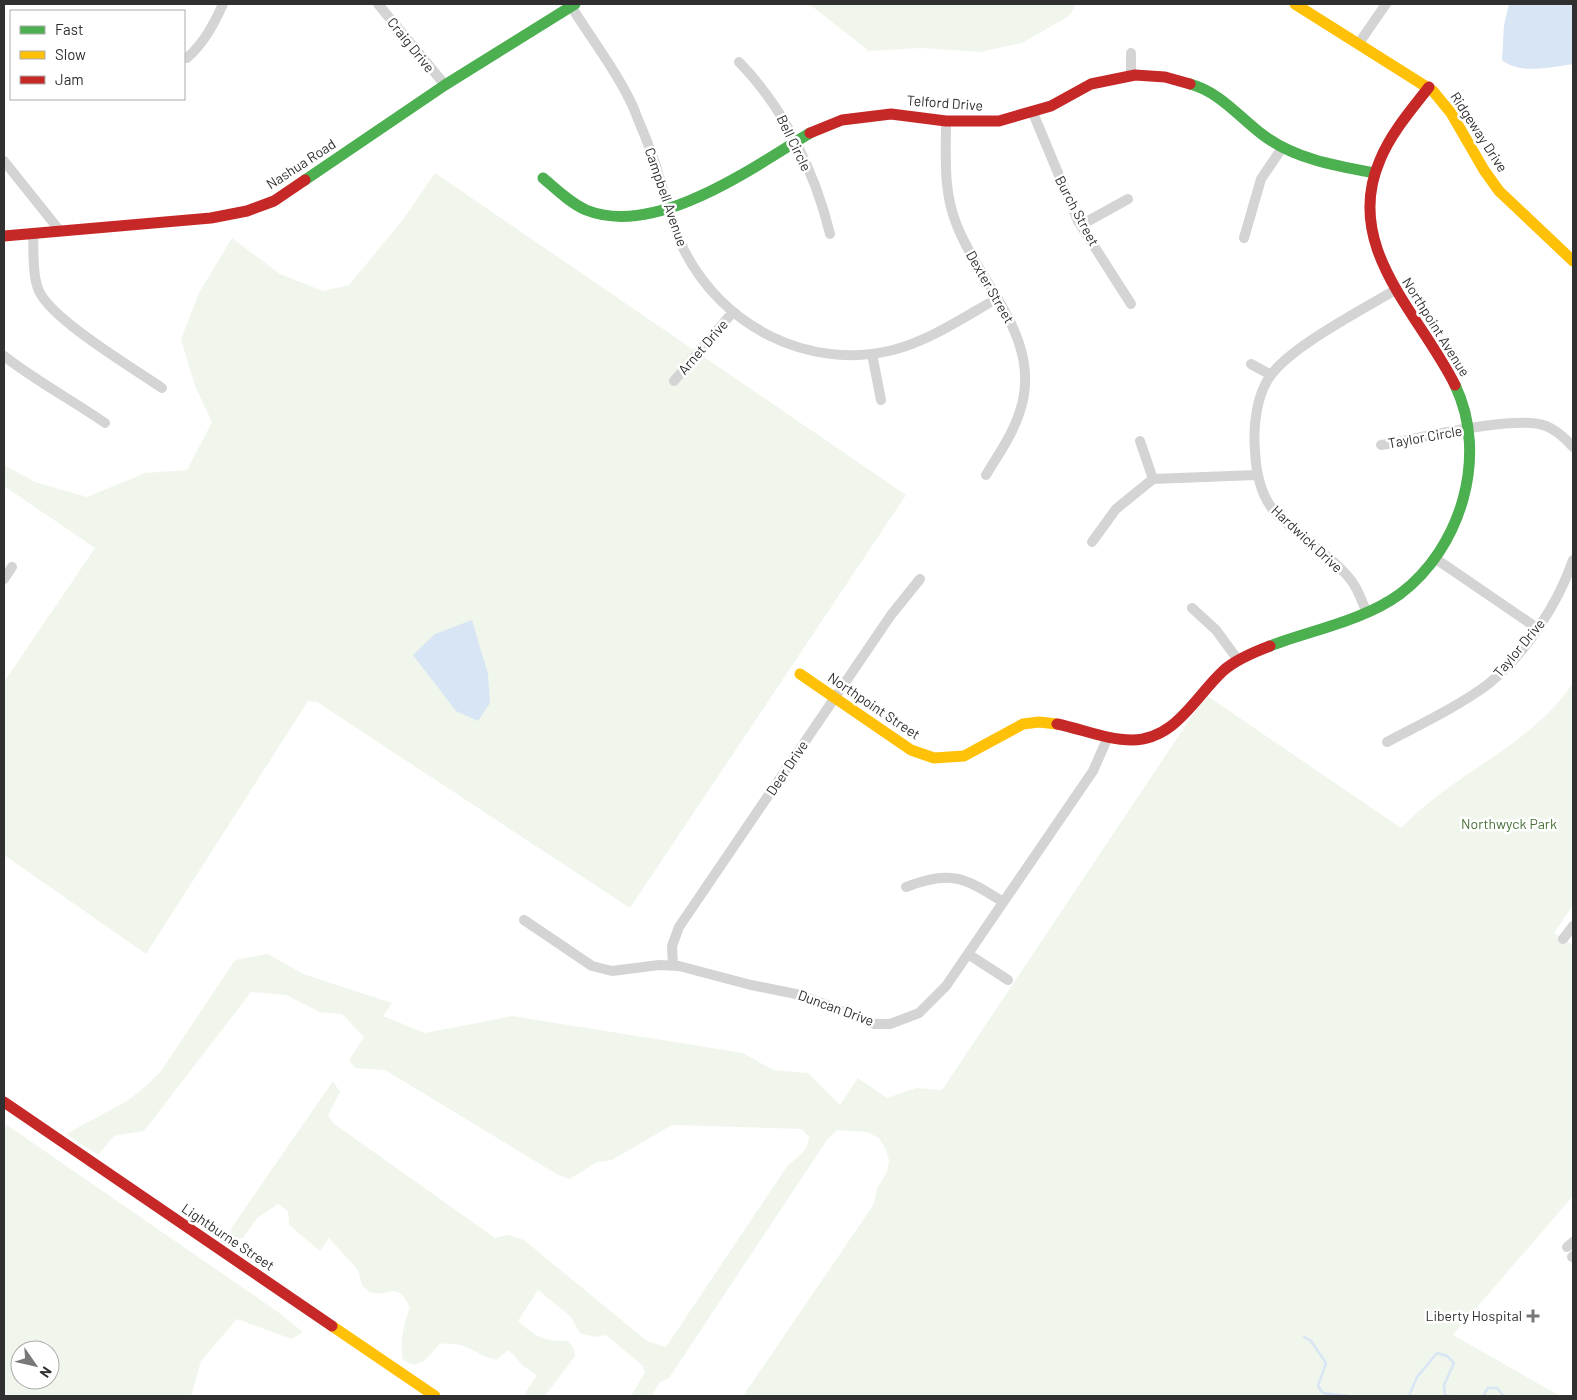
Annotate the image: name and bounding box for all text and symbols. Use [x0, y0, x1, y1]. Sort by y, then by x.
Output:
legend [10, 10, 185, 100]
street label: Craig Drive [384, 14, 439, 76]
text: Fast [55, 20, 83, 38]
text: Slow [55, 45, 86, 63]
text: Jam [55, 70, 84, 88]
street label: Ridgeway Drive [1447, 89, 1512, 175]
street label: Telford Drive [906, 91, 984, 114]
street label: Bell Circle [774, 112, 815, 174]
street label: Nashua Road [263, 135, 339, 192]
street label: Campbell Avenue [642, 145, 691, 249]
street label: Burch Street [1052, 173, 1103, 249]
street label: Dexter Street [963, 247, 1018, 326]
street label: Northpoint Avenue [1399, 274, 1474, 379]
street label: Arnet Drive [674, 316, 731, 378]
street label: Taylor Circle [1386, 422, 1463, 451]
street label: Hardwick Drive [1268, 501, 1346, 576]
street label: Taylor Drive [1489, 615, 1548, 680]
street label: Northpoint Street [825, 668, 924, 743]
street label: Deer Drive [762, 737, 811, 798]
park label: Northwyck Park [1461, 815, 1557, 832]
street label: Duncan Drive [796, 986, 876, 1029]
street label: Lightburne Street [179, 1199, 278, 1274]
place label: Liberty Hospital [1426, 1307, 1522, 1324]
marker: Liberty Hospital [1526, 1309, 1540, 1323]
north arrow [10, 1340, 60, 1390]
text: N [37, 1364, 56, 1381]

